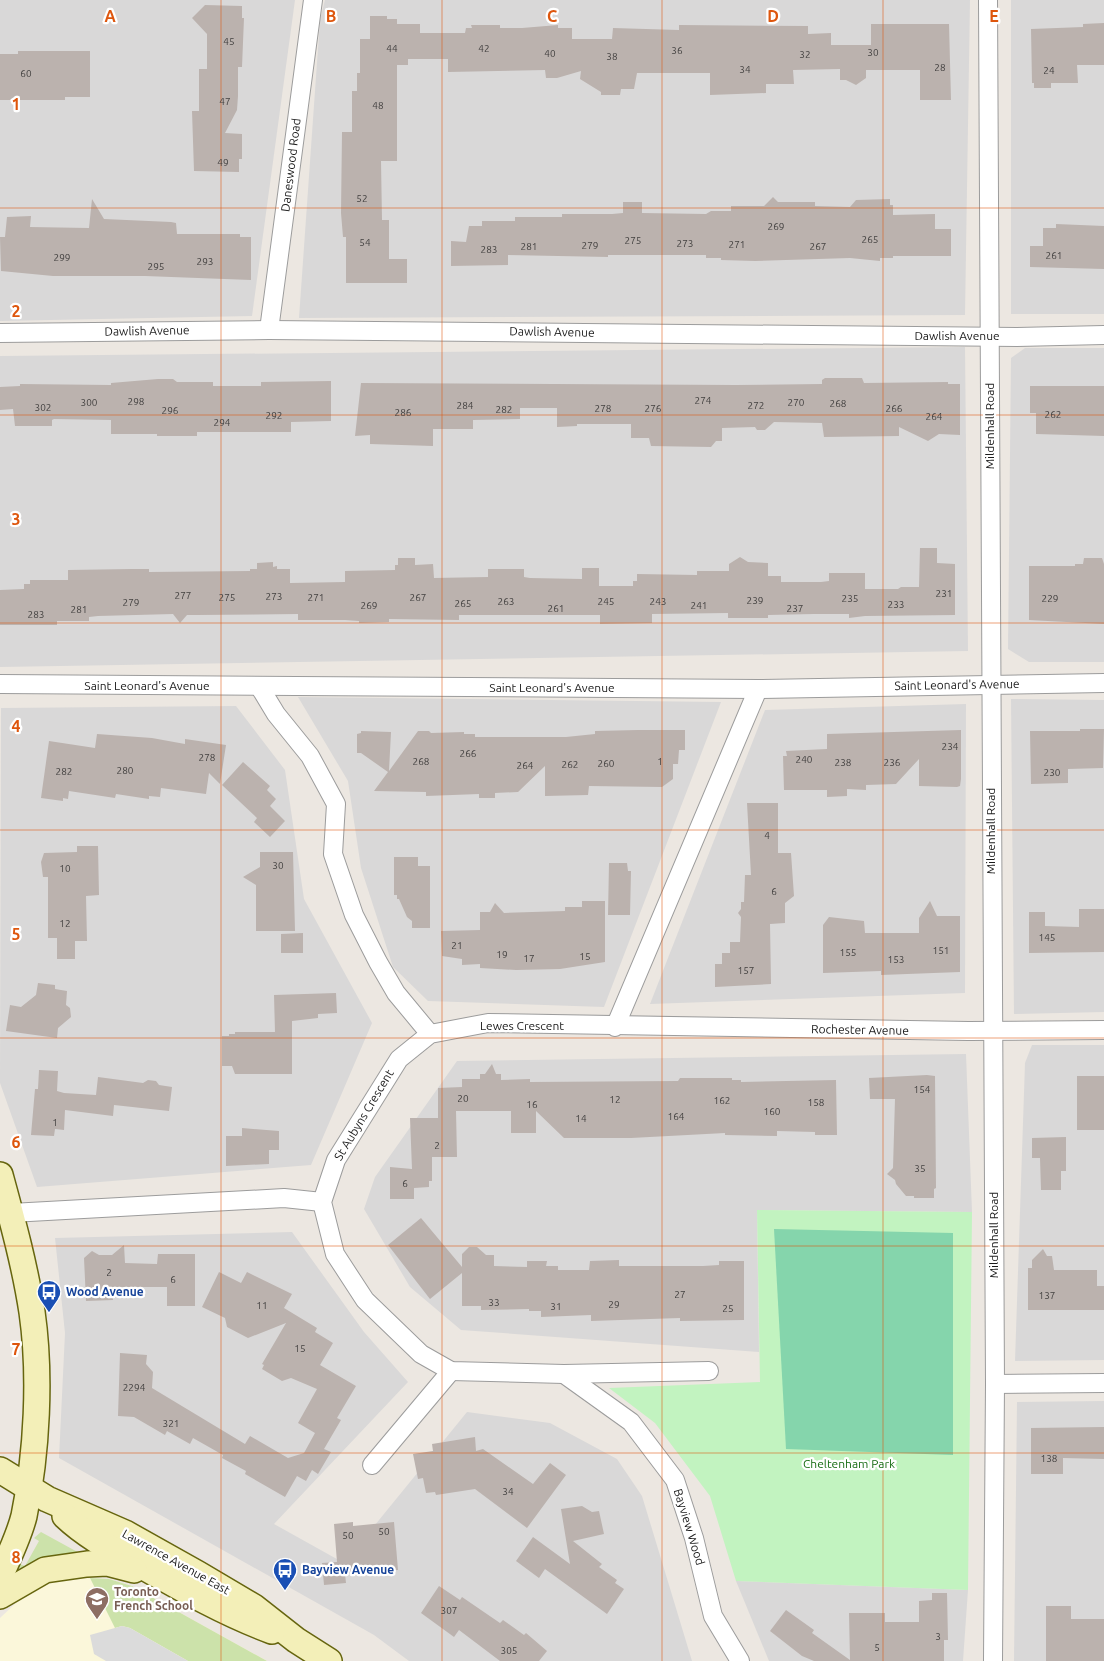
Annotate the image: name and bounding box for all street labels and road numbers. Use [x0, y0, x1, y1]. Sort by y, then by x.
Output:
street label: Daneswood Road [278, 117, 303, 212]
street label: Dawlish Avenue [104, 323, 190, 338]
street label: Dawlish Avenue [509, 324, 595, 339]
street label: Dawlish Avenue [914, 329, 1000, 342]
street label: Mildenhall Road [983, 383, 996, 469]
street label: Saint Leonard's Avenue [894, 677, 1020, 692]
street label: Saint Leonard's Avenue [84, 679, 210, 692]
street label: Saint Leonard's Avenue [489, 681, 615, 694]
street label: Mildenhall Road [984, 788, 997, 874]
street label: Lewes Crescent [480, 1019, 564, 1032]
street label: Rochester Avenue [811, 1022, 909, 1037]
street label: St Aubyns Crescent [331, 1067, 396, 1162]
street label: Mildenhall Road [987, 1192, 1000, 1278]
street label: Bayview Wood [672, 1487, 707, 1567]
street label: Lawrence Avenue East [120, 1527, 232, 1597]

